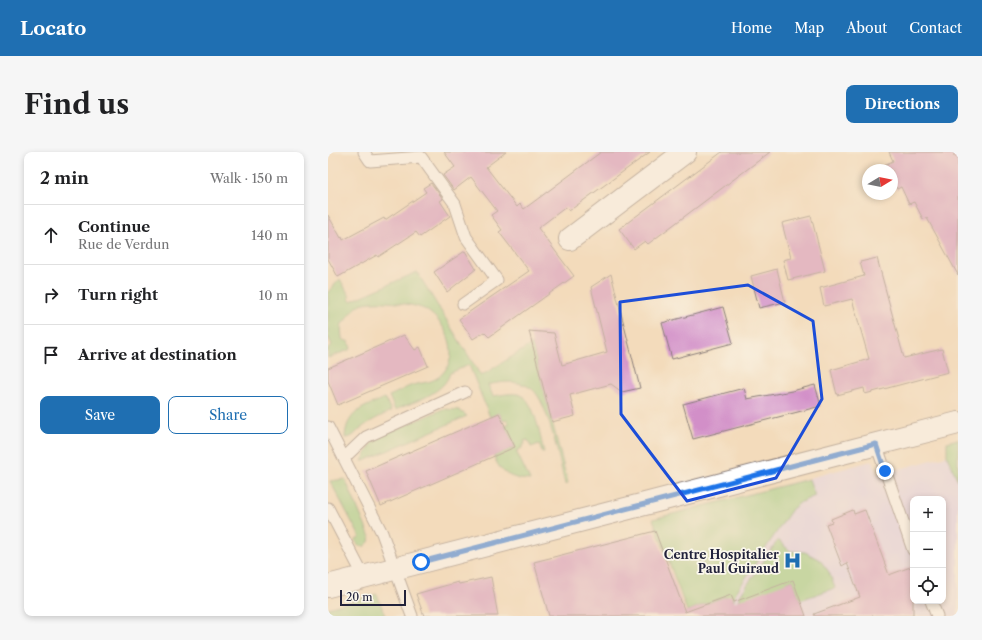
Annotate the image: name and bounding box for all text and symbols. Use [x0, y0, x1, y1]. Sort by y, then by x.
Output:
text: Locato [20, 17, 86, 40]
text: Home [731, 19, 772, 37]
text: Map [794, 19, 824, 37]
text: About [846, 19, 887, 37]
text: Contact [909, 19, 962, 37]
button: Directions [846, 85, 958, 123]
text: Find us [24, 87, 129, 121]
north arrow [862, 164, 898, 200]
text: 2 min [40, 168, 89, 188]
text: Walk · 150 m [210, 170, 288, 186]
text: Continue [78, 217, 150, 236]
icon: ahead [40, 224, 62, 246]
text: 140 m [251, 227, 288, 243]
text: Rue de Verdun [78, 236, 169, 252]
icon: right [40, 284, 62, 306]
text: Turn right [78, 285, 158, 304]
text: 10 m [259, 287, 288, 303]
icon: arrive [40, 344, 62, 366]
text: Arrive at destination [78, 345, 237, 364]
button: Save [40, 396, 160, 434]
button: Share [168, 396, 288, 434]
route end [876, 462, 894, 480]
map controls [910, 496, 946, 604]
button: + [910, 496, 946, 532]
button: − [910, 532, 946, 568]
place label: Centre Hospitalier Paul Guiraud [664, 547, 779, 576]
hospital icon: Centre Hospitalier Paul Guiraud [782, 551, 802, 571]
route start [412, 553, 430, 571]
button: locate [910, 568, 946, 604]
scale bar [340, 588, 406, 607]
text: 20 m [346, 590, 372, 604]

